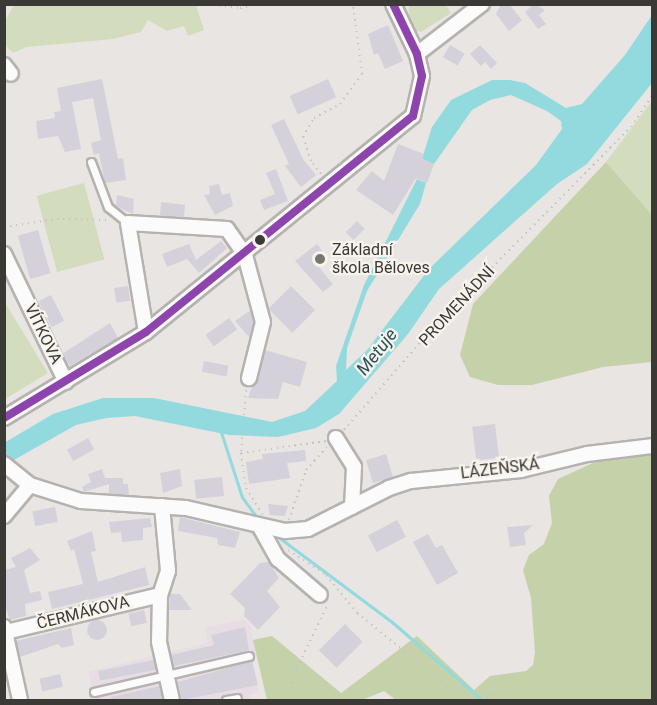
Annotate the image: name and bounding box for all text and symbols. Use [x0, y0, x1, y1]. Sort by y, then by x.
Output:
unlabelled marker [254, 234, 266, 246]
place label: Základní škola Běloves [332, 240, 430, 278]
marker: Základní škola Běloves [313, 252, 327, 266]
street label: PROMENÁDNÍ [415, 262, 499, 350]
street label: VÍTKOVA [20, 301, 66, 367]
water label: Metuje [352, 324, 402, 380]
street label: LÁZEŇSKÁ [459, 455, 541, 483]
street label: ČERMÁKOVA [35, 592, 131, 634]

